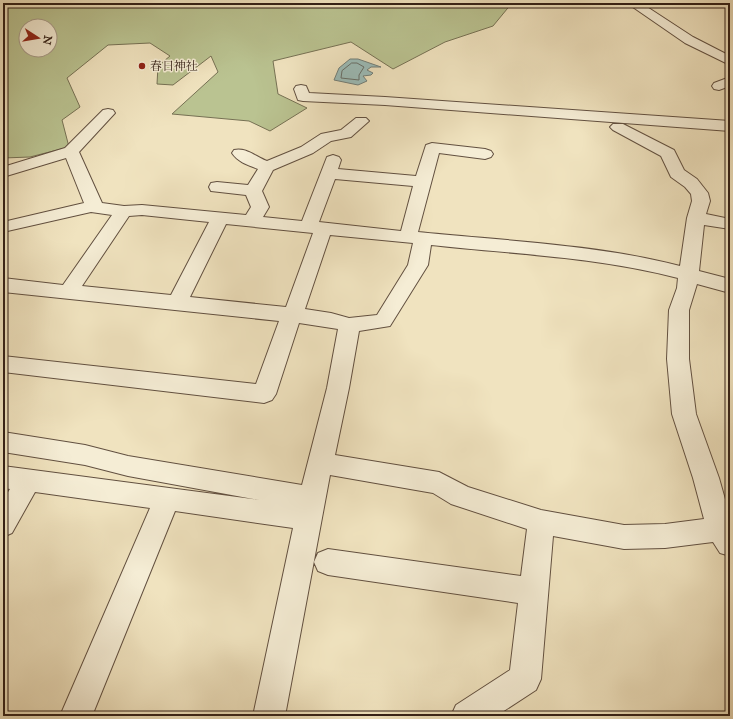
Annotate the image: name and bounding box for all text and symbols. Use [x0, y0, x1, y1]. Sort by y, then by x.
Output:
north arrow [18, 18, 58, 58]
text: N [40, 34, 55, 47]
place label: 春日神社 [150, 59, 198, 73]
marker: 春日神社 [137, 61, 147, 71]

